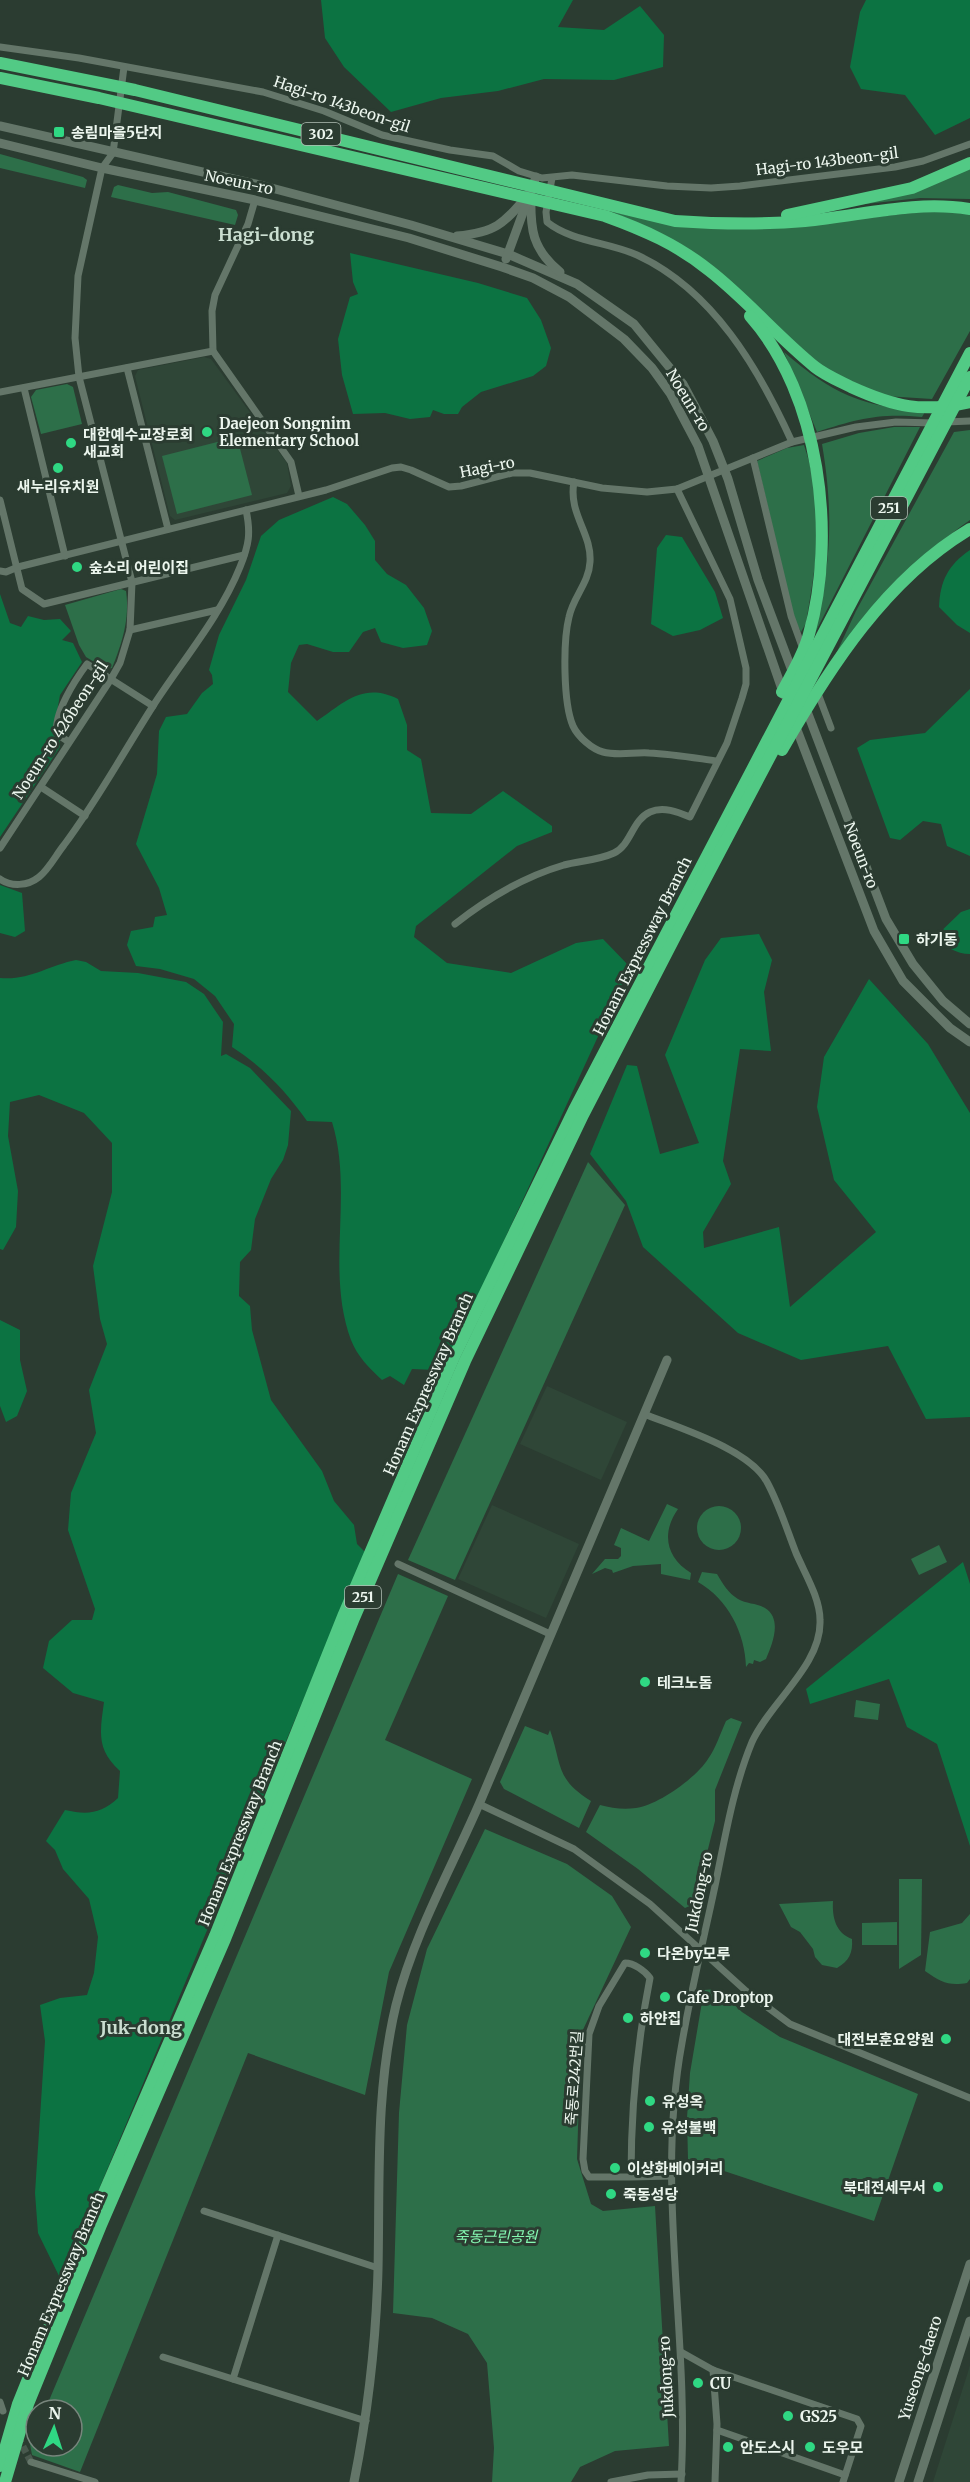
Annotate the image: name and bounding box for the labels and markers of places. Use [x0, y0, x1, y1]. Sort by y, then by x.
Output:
place label: 송림마을5단지 [71, 123, 163, 142]
marker: 송림마을5단지 [52, 125, 66, 139]
place label: Daejeon Songnim Elementary School [219, 414, 359, 450]
place label: 대한예수교장로회 새교회 [83, 425, 193, 461]
marker: Daejeon Songnim Elementary School [200, 425, 214, 439]
marker: 대한예수교장로회 새교회 [64, 436, 78, 450]
marker: 새누리유치원 [51, 461, 65, 475]
place label: 새누리유치원 [17, 477, 99, 496]
place label: 숲소리 어린이집 [89, 558, 189, 577]
marker: 숲소리 어린이집 [70, 560, 84, 574]
place label: 하기동 [916, 930, 958, 949]
marker: 하기동 [897, 932, 911, 946]
place label: 테크노돔 [657, 1673, 712, 1692]
marker: 테크노돔 [638, 1675, 652, 1689]
place label: 다온by모루 [657, 1944, 730, 1963]
marker: 다온by모루 [638, 1946, 652, 1960]
place label: Cafe Droptop [677, 1988, 774, 2007]
marker: Cafe Droptop [658, 1990, 672, 2004]
place label: 하얀집 [640, 2009, 681, 2028]
marker: 하얀집 [621, 2011, 635, 2025]
place label: 대전보훈요양원 [837, 2030, 934, 2049]
marker: 대전보훈요양원 [939, 2032, 953, 2046]
place label: 유성옥 [662, 2092, 704, 2111]
marker: 유성옥 [643, 2094, 657, 2108]
place label: 유성불백 [661, 2118, 716, 2137]
marker: 유성불백 [642, 2120, 656, 2134]
place label: 이상화베이커리 [627, 2159, 724, 2178]
marker: 이상화베이커리 [608, 2161, 622, 2175]
place label: 북대전세무서 [843, 2178, 926, 2197]
marker: 북대전세무서 [931, 2180, 945, 2194]
place label: 죽동성당 [623, 2185, 678, 2204]
marker: 죽동성당 [604, 2187, 618, 2201]
place label: CU [710, 2374, 731, 2393]
marker: CU [691, 2376, 705, 2390]
place label: GS25 [800, 2407, 837, 2426]
marker: GS25 [781, 2409, 795, 2423]
place label: 안도스시 [740, 2438, 795, 2457]
place label: 도우모 [822, 2438, 864, 2457]
marker: 안도스시 [721, 2440, 735, 2454]
marker: 도우모 [803, 2440, 817, 2454]

